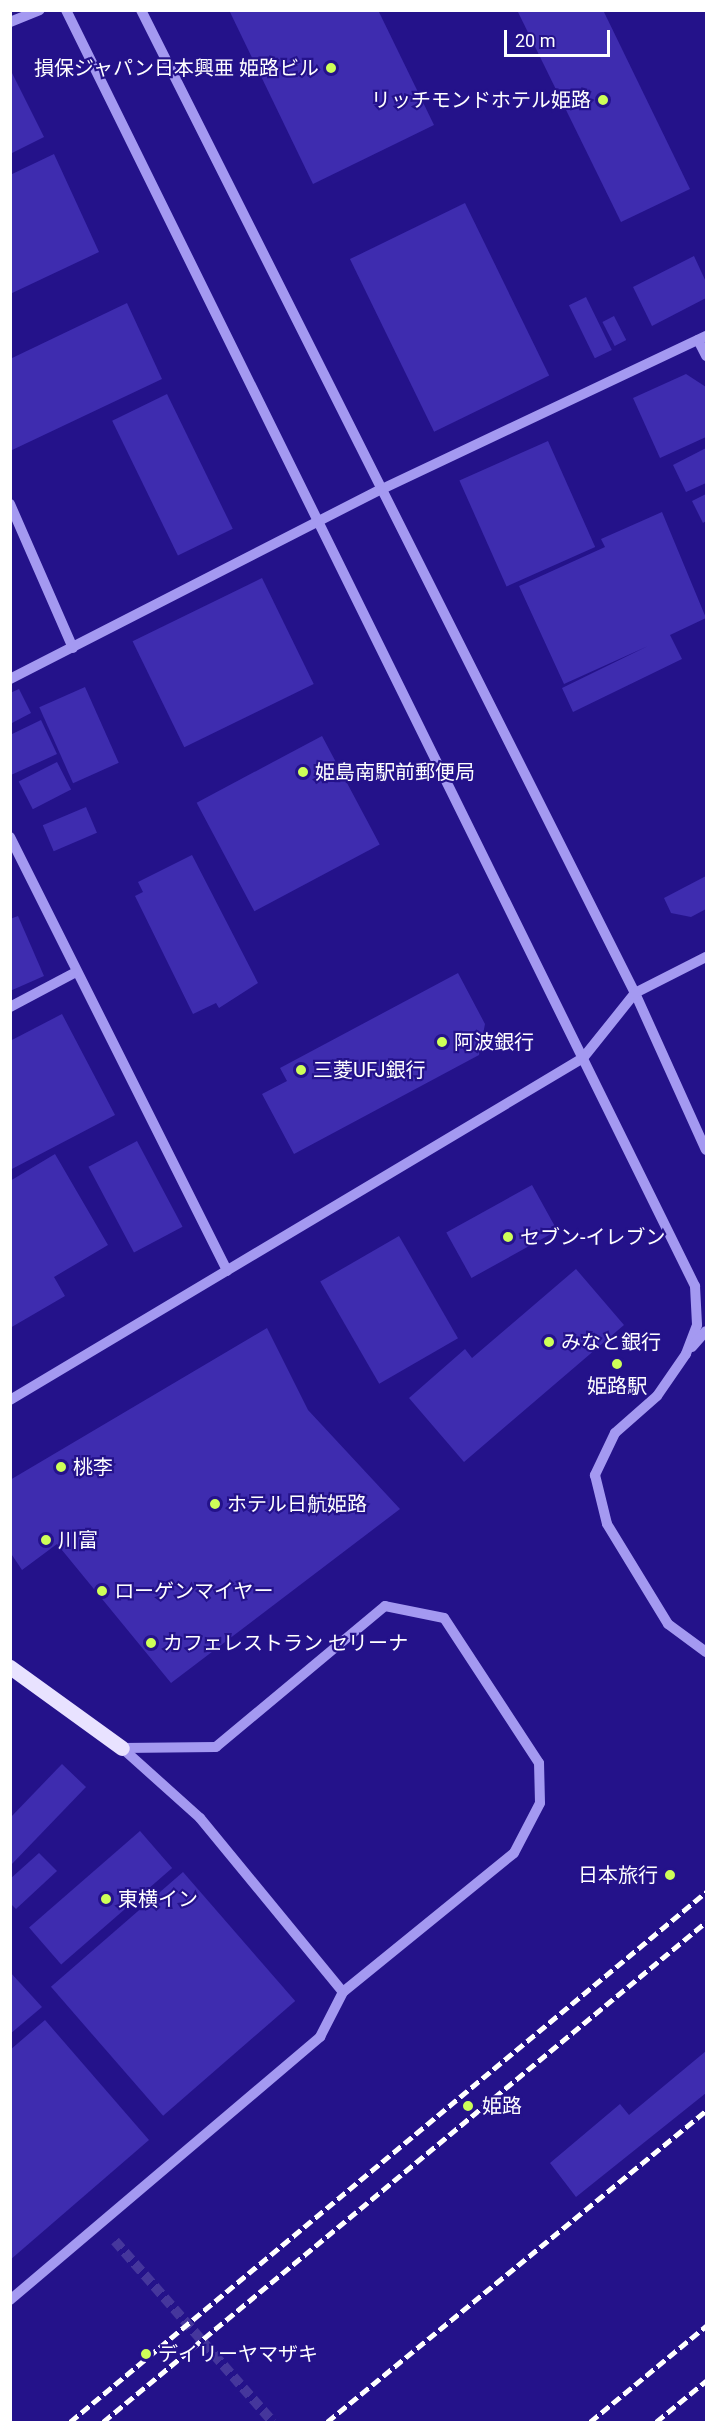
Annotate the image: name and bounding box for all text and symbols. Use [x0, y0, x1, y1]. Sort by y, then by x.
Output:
scale bar [507, 18, 614, 56]
text: 20 m [515, 30, 555, 51]
place label: 損保ジャパン日本興亜 姫路ビル [34, 56, 319, 80]
marker: 損保ジャパン日本興亜 姫路ビル [324, 61, 338, 75]
place label: リッチモンドホテル姫路 [371, 88, 591, 112]
marker: リッチモンドホテル姫路 [596, 93, 610, 107]
place label: 姫島南駅前郵便局 [315, 760, 475, 784]
marker: 姫島南駅前郵便局 [296, 765, 310, 779]
place label: 阿波銀行 [454, 1030, 534, 1054]
marker: 阿波銀行 [435, 1035, 449, 1049]
place label: 三菱UFJ銀行 [313, 1058, 425, 1082]
marker: 三菱UFJ銀行 [294, 1063, 308, 1077]
place label: セブン-イレブン [520, 1225, 666, 1249]
marker: セブン-イレブン [501, 1230, 515, 1244]
place label: みなと銀行 [561, 1330, 661, 1354]
marker: みなと銀行 [542, 1335, 556, 1349]
marker: 姫路駅 [610, 1357, 624, 1371]
place label: 姫路駅 [587, 1374, 647, 1398]
place label: 桃李 [73, 1455, 113, 1479]
marker: 桃李 [54, 1460, 68, 1474]
place label: ホテル日航姫路 [227, 1492, 367, 1516]
marker: ホテル日航姫路 [208, 1497, 222, 1511]
place label: 川富 [58, 1528, 98, 1552]
marker: 川富 [39, 1533, 53, 1547]
place label: ローゲンマイヤー [114, 1579, 274, 1603]
marker: ローゲンマイヤー [95, 1584, 109, 1598]
place label: カフェレストラン セリーナ [163, 1631, 408, 1655]
marker: カフェレストラン セリーナ [144, 1636, 158, 1650]
place label: 日本旅行 [578, 1863, 658, 1887]
marker: 日本旅行 [663, 1868, 677, 1882]
place label: 東横イン [118, 1887, 198, 1911]
marker: 東横イン [99, 1892, 113, 1906]
place label: 姫路 [482, 2094, 522, 2118]
marker: 姫路 [459, 2097, 477, 2115]
place label: デイリーヤマザキ [158, 2342, 318, 2366]
marker: デイリーヤマザキ [139, 2347, 153, 2361]

